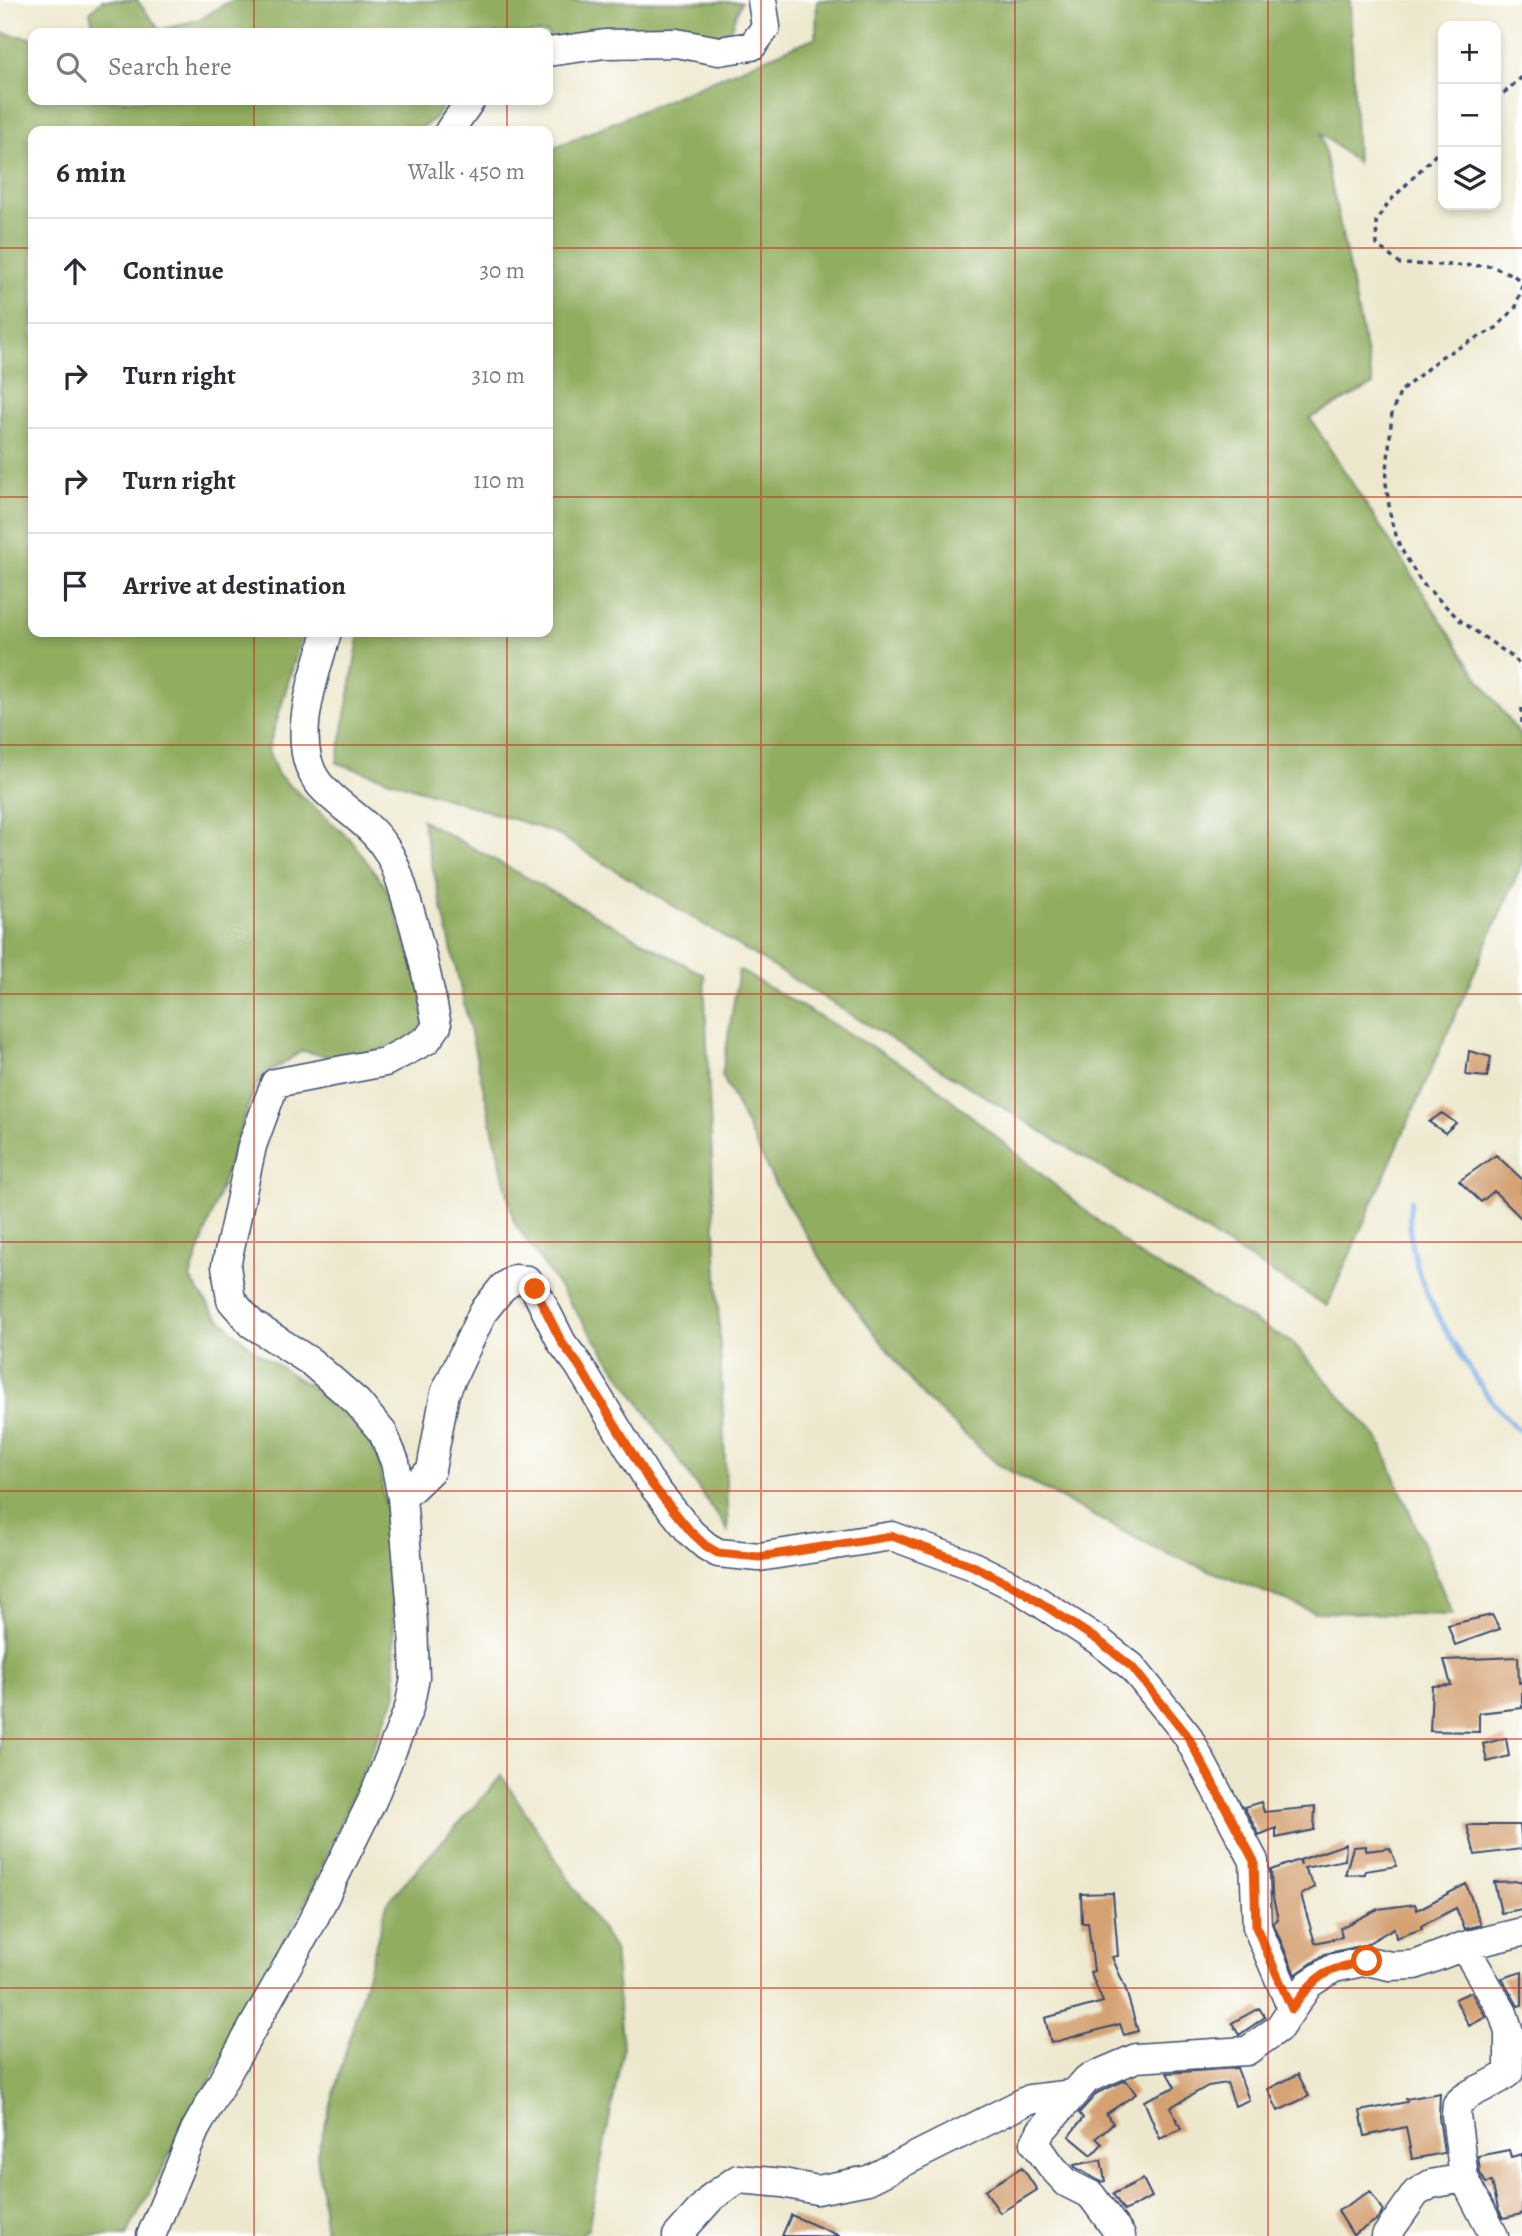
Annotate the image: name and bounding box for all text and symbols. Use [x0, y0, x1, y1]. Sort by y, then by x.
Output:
map controls [1438, 21, 1501, 210]
button: + [1438, 21, 1501, 84]
search box [28, 28, 553, 105]
icon: search [52, 48, 90, 86]
text: Search here [108, 49, 232, 84]
button: − [1438, 84, 1501, 147]
button: layers [1438, 147, 1501, 210]
text: 6 min [56, 152, 126, 192]
text: Walk · 450 m [408, 156, 525, 187]
icon: ahead [56, 252, 94, 290]
text: Continue [123, 253, 224, 288]
text: 30 m [479, 255, 525, 286]
icon: right [56, 357, 94, 395]
text: Turn right [123, 358, 236, 393]
text: 310 m [472, 360, 525, 391]
icon: right [56, 462, 94, 500]
text: Turn right [123, 463, 236, 498]
text: 110 m [473, 465, 525, 496]
icon: arrive [56, 567, 94, 605]
text: Arrive at destination [123, 568, 346, 603]
route end [519, 1273, 550, 1304]
route start [1351, 1945, 1382, 1976]

